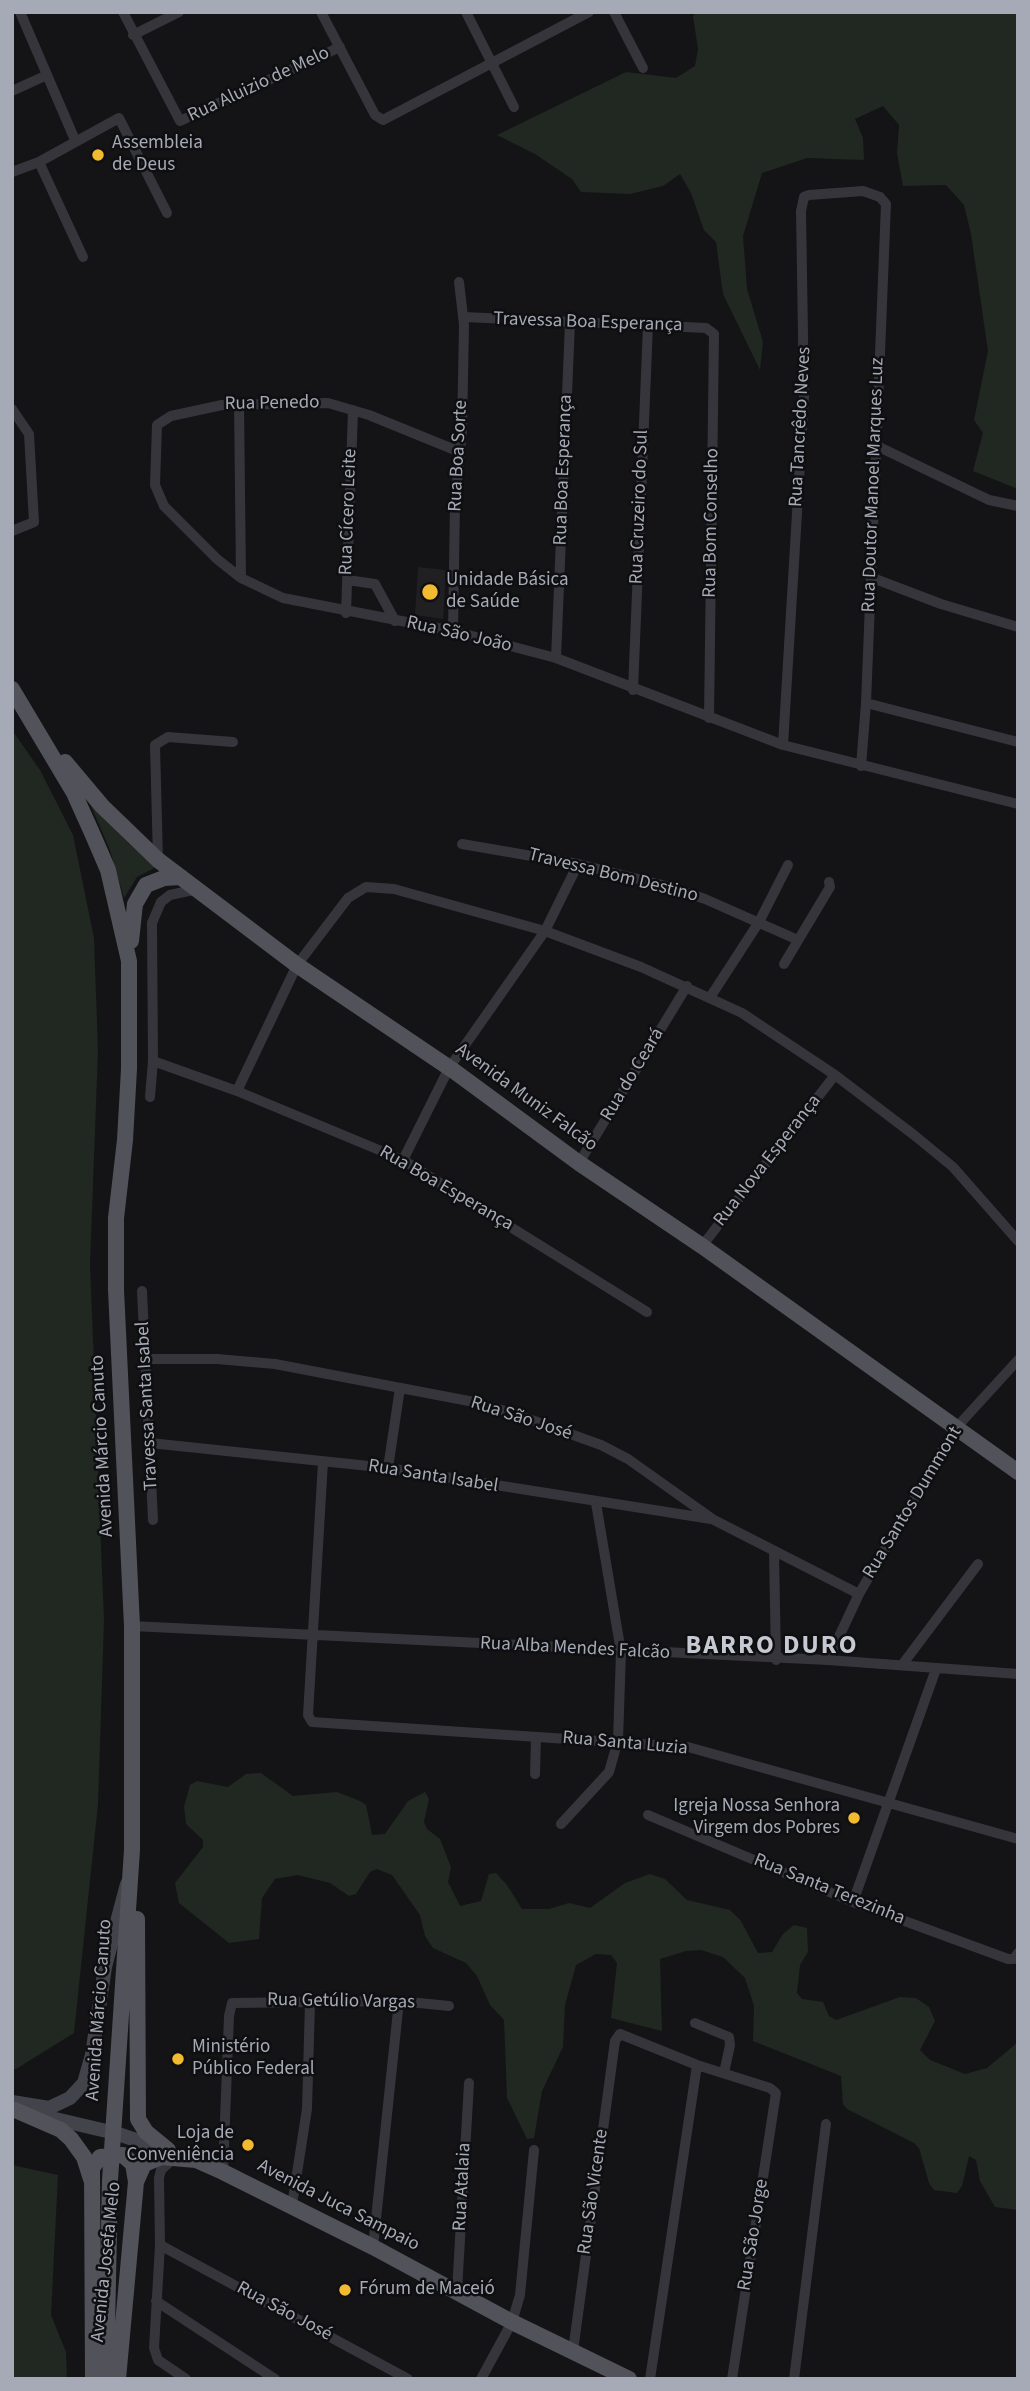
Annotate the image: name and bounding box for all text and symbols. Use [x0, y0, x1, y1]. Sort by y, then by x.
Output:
street label: Rua Aluizio de Melo [185, 42, 333, 128]
place label: Assembleia de Deus [112, 133, 203, 177]
marker: Assembleia de Deus [90, 147, 106, 163]
street label: Travessa Boa Esperança [493, 308, 683, 338]
street label: Rua Tancrêdo Neves [785, 346, 817, 508]
street label: Rua Doutor Manoel Marques Luz [858, 357, 890, 613]
street label: Rua Penedo [224, 392, 320, 416]
street label: Rua Boa Esperança [550, 394, 578, 546]
street label: Rua Boa Sorte [445, 400, 473, 512]
street label: Rua Cruzeiro do Sul [626, 429, 654, 585]
street label: Rua Cícero Leite [335, 448, 363, 576]
street label: Rua Bom Conselho [699, 448, 725, 598]
place label: Unidade Básica de Saúde [446, 570, 569, 614]
marker: Unidade Básica de Saúde [420, 582, 440, 602]
street label: Rua São João [404, 612, 514, 658]
street label: Travessa Bom Destino [526, 844, 700, 908]
street label: Rua do Ceará [596, 1024, 670, 1126]
street label: Avenida Muniz Falcão [451, 1039, 601, 1157]
street label: Rua Nova Esperança [709, 1091, 827, 1231]
street label: Rua Boa Esperança [375, 1141, 517, 1237]
street label: Travessa Santa Isabel [132, 1321, 164, 1491]
street label: Avenida Márcio Canuto [87, 1354, 119, 1538]
street label: Rua São José [468, 1392, 574, 1446]
street label: Rua Santos Dummont [859, 1423, 967, 1583]
street label: Rua Santa Isabel [366, 1455, 500, 1499]
district label: BARRO DURO [687, 1631, 857, 1663]
street label: Rua Alba Mendes Falcão [479, 1633, 671, 1665]
street label: Rua Santa Luzia [561, 1727, 689, 1761]
place label: Igreja Nossa Senhora Virgem dos Pobres [673, 1796, 840, 1840]
marker: Igreja Nossa Senhora Virgem dos Pobres [846, 1810, 862, 1826]
street label: Rua Santa Terezinha [750, 1849, 908, 1931]
street label: Avenida Márcio Canuto [82, 1918, 118, 2102]
street label: Rua Getúlio Vargas [267, 1989, 415, 2015]
place label: Ministério Público Federal [192, 2037, 315, 2081]
marker: Ministério Público Federal [170, 2051, 186, 2067]
place label: Loja de Conveniência [126, 2123, 234, 2167]
street label: Rua São Vicente [574, 2128, 614, 2256]
marker: Loja de Conveniência [240, 2137, 256, 2153]
street label: Rua Atalaia [449, 2142, 477, 2232]
street label: Avenida Juca Sampaio [253, 2155, 423, 2257]
street label: Rua São Jorge [734, 2177, 774, 2293]
street label: Avenida Josefa Melo [87, 2181, 127, 2343]
street label: Rua São José [232, 2277, 336, 2347]
place label: Fórum de Maceió [359, 2279, 495, 2301]
marker: Fórum de Maceió [337, 2282, 353, 2298]

